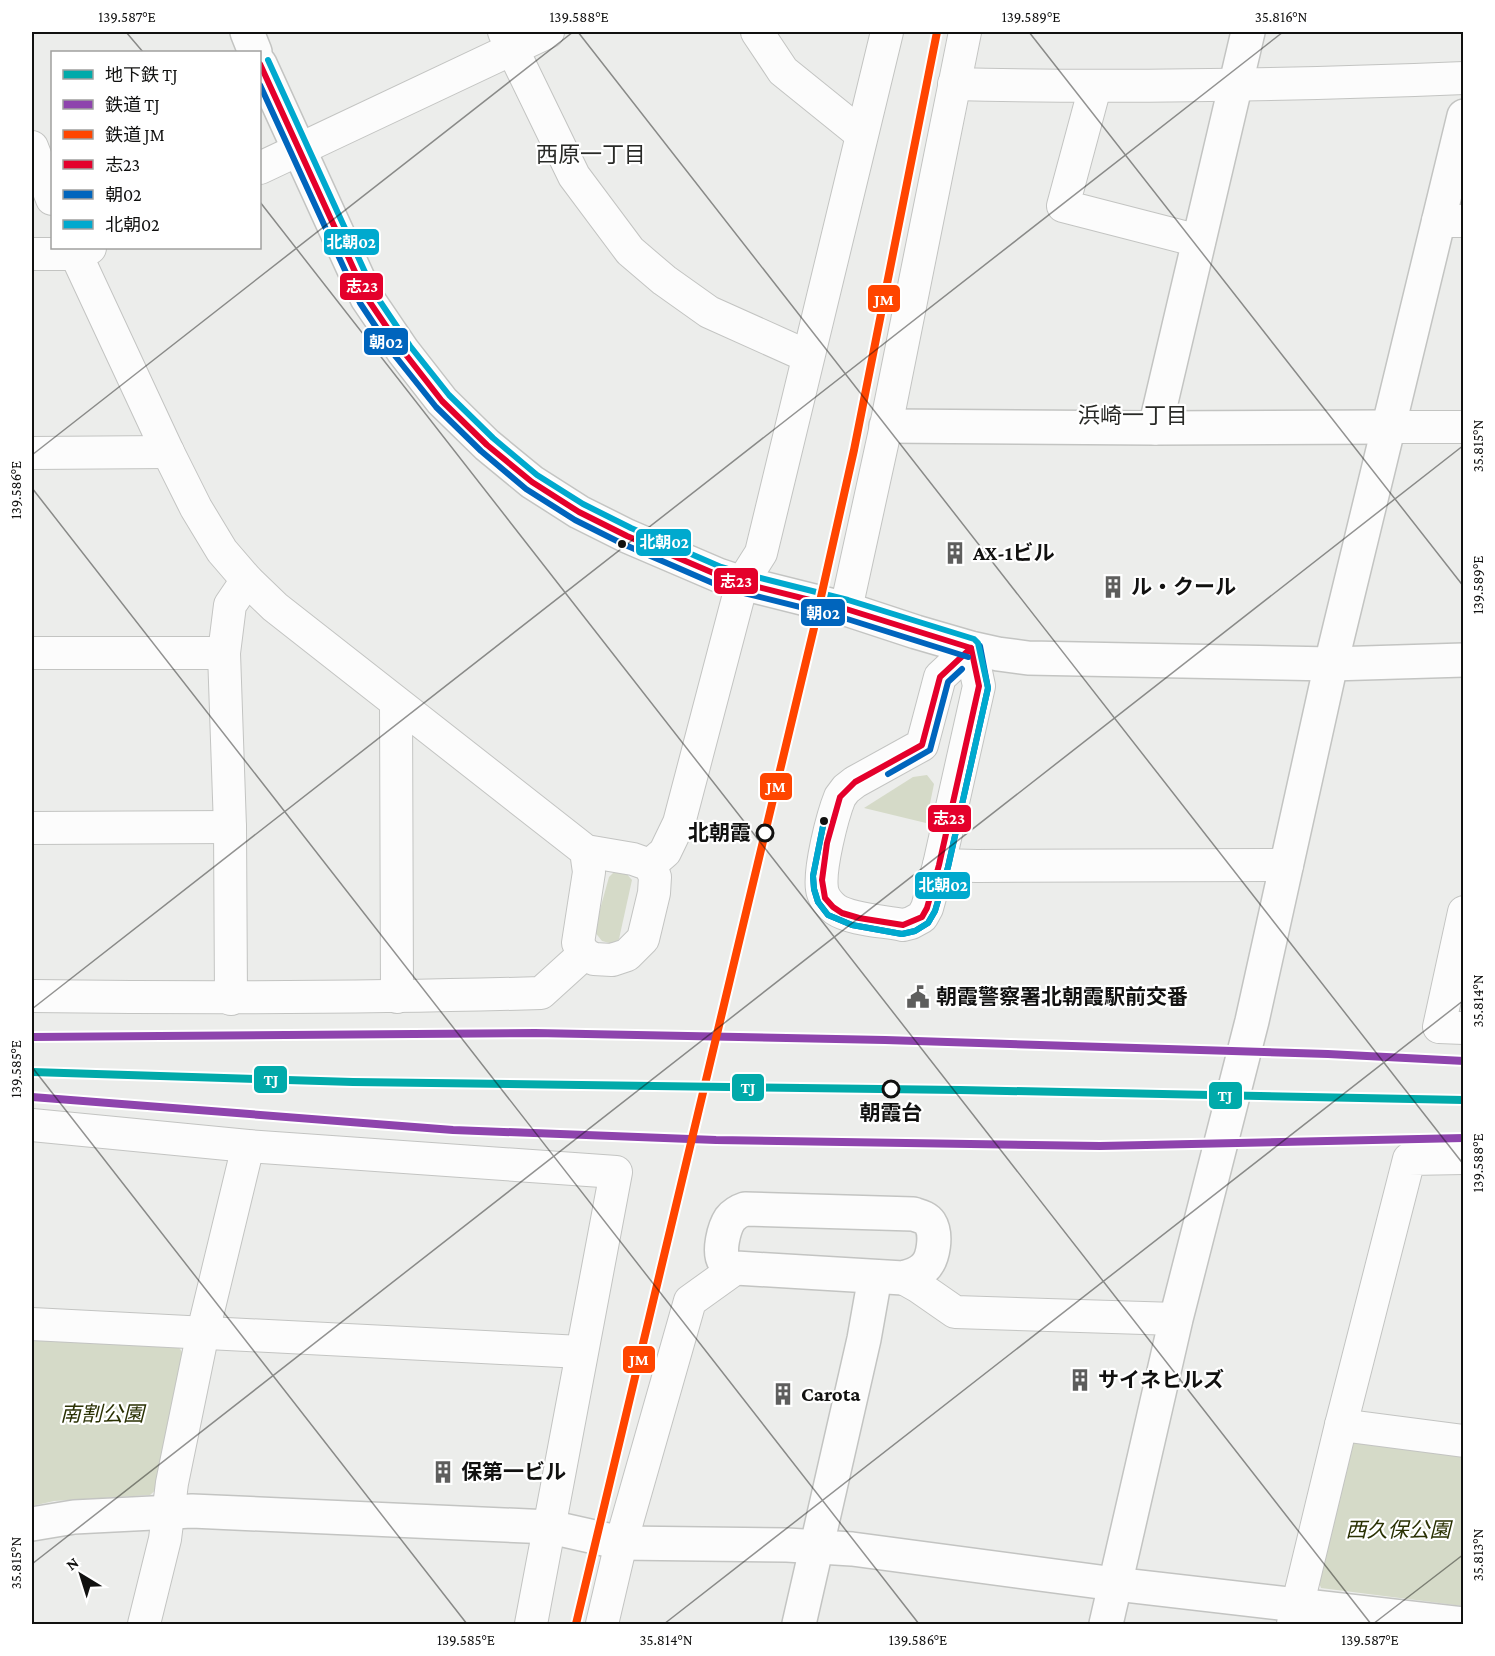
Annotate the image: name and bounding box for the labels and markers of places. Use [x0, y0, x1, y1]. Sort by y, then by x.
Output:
unlabelled marker [616, 538, 628, 550]
building icon: AX-1ビル [942, 540, 968, 566]
place label: AX-1ビル [972, 541, 1055, 565]
building icon: ル・クール [1100, 574, 1126, 600]
place label: ル・クール [1131, 575, 1236, 599]
unlabelled marker [818, 815, 830, 827]
place label: 北朝霞 [688, 821, 751, 845]
marker: 北朝霞 [756, 824, 774, 842]
public building icon: 朝霞警察署北朝霞駅前交番 [905, 984, 931, 1010]
place label: 朝霞警察署北朝霞駅前交番 [936, 985, 1188, 1009]
marker: 朝霞台 [882, 1080, 900, 1098]
place label: 朝霞台 [860, 1101, 923, 1125]
building icon: サイネヒルズ [1067, 1367, 1093, 1393]
place label: サイネヒルズ [1098, 1368, 1224, 1392]
building icon: Carota [770, 1381, 796, 1407]
place label: Carota [801, 1382, 861, 1406]
building icon: 保第一ビル [430, 1459, 456, 1485]
place label: 保第一ビル [461, 1460, 566, 1484]

